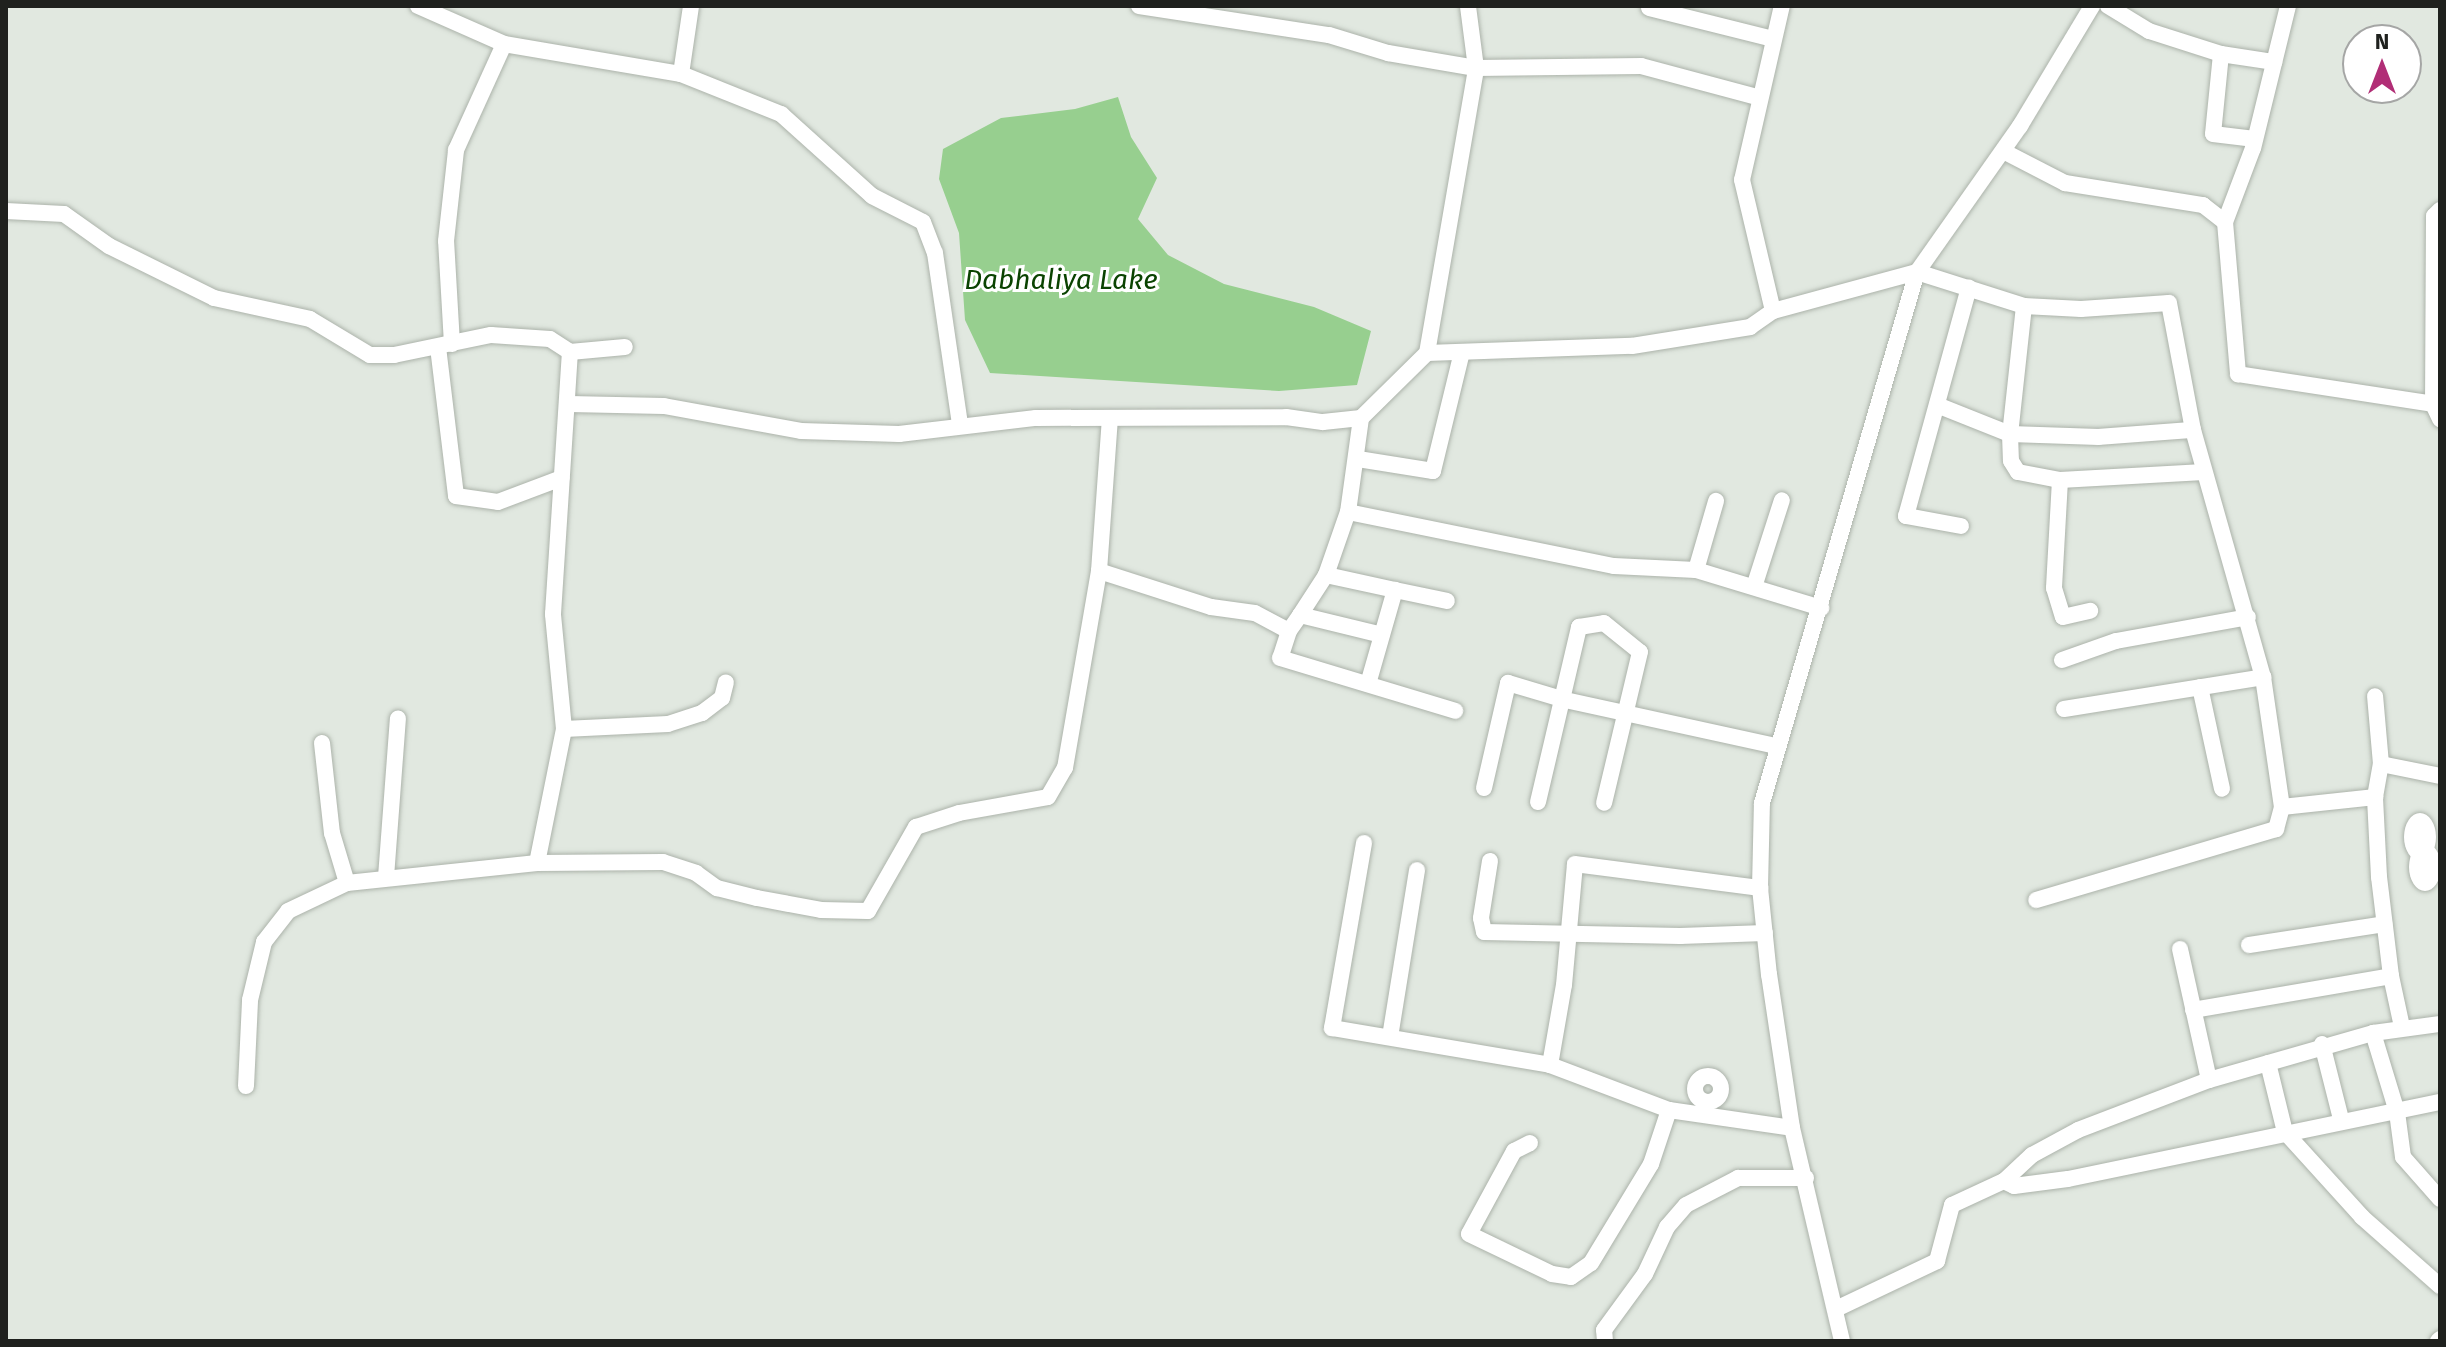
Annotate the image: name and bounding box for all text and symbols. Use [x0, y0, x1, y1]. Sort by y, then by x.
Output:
north arrow [2342, 24, 2422, 104]
text: N [2375, 28, 2389, 55]
water label: Dabhaliya Lake [964, 263, 1158, 297]

